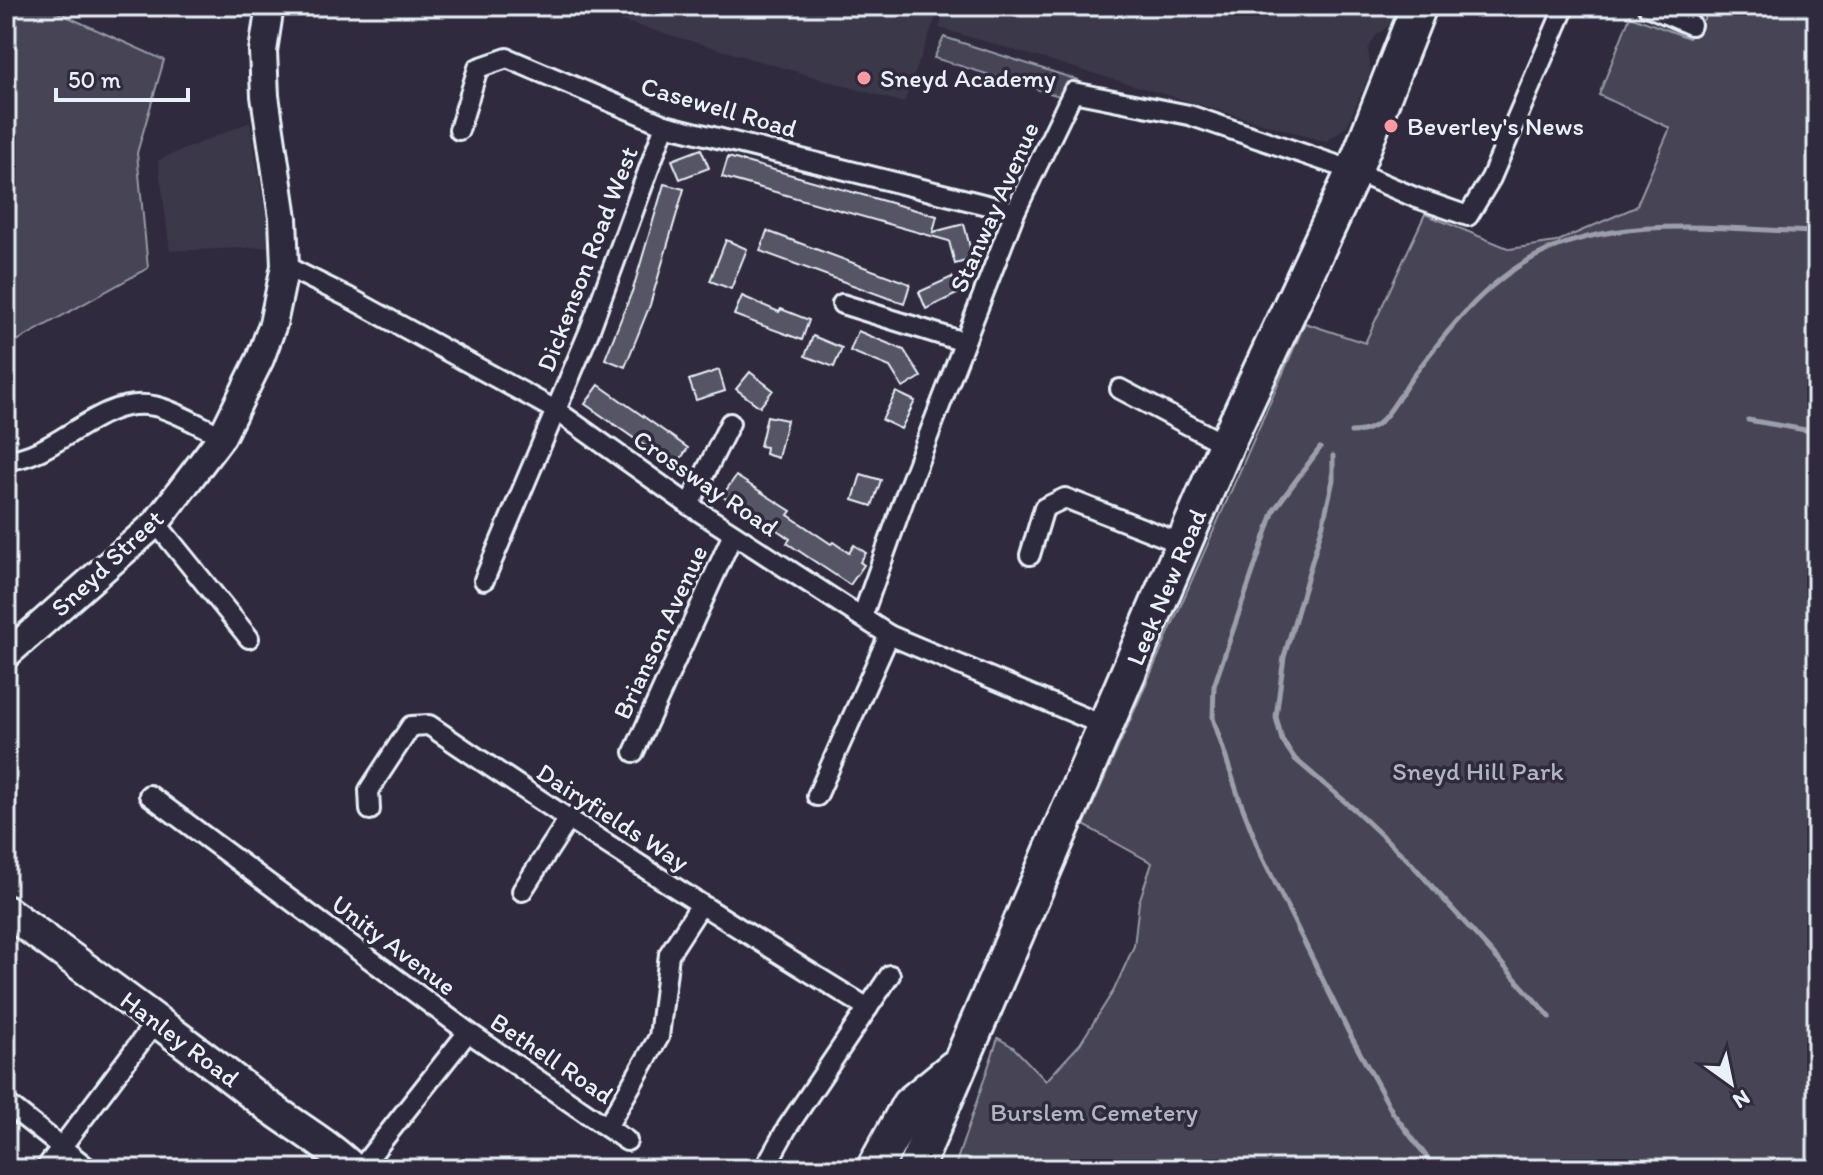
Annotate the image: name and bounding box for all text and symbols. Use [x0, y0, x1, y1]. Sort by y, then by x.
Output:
scale bar [56, 52, 188, 102]
place label: Sneyd Academy [880, 62, 1056, 94]
text: 50 m [68, 65, 121, 94]
street label: Casewell Road [637, 69, 801, 145]
marker: Sneyd Academy [855, 69, 873, 87]
place label: Beverley's News [1407, 110, 1584, 142]
street label: Stanway Avenue [942, 117, 1046, 297]
marker: Beverley's News [1382, 117, 1400, 135]
street label: Dickenson Road West [529, 142, 645, 376]
street label: Crossway Road [627, 423, 785, 543]
street label: Sneyd Street [44, 503, 170, 623]
street label: Leek New Road [1119, 504, 1213, 670]
street label: Brianson Avenue [606, 540, 714, 724]
park label: Sneyd Hill Park [1392, 755, 1564, 787]
street label: Dairyfields Way [531, 756, 695, 878]
street label: Unity Avenue [325, 888, 463, 1002]
street label: Hanley Road [114, 984, 246, 1095]
street label: Bethell Road [484, 1005, 620, 1111]
north arrow [1691, 1043, 1771, 1123]
text: N [1728, 1084, 1755, 1115]
park label: Burslem Cemetery [990, 1096, 1198, 1128]

